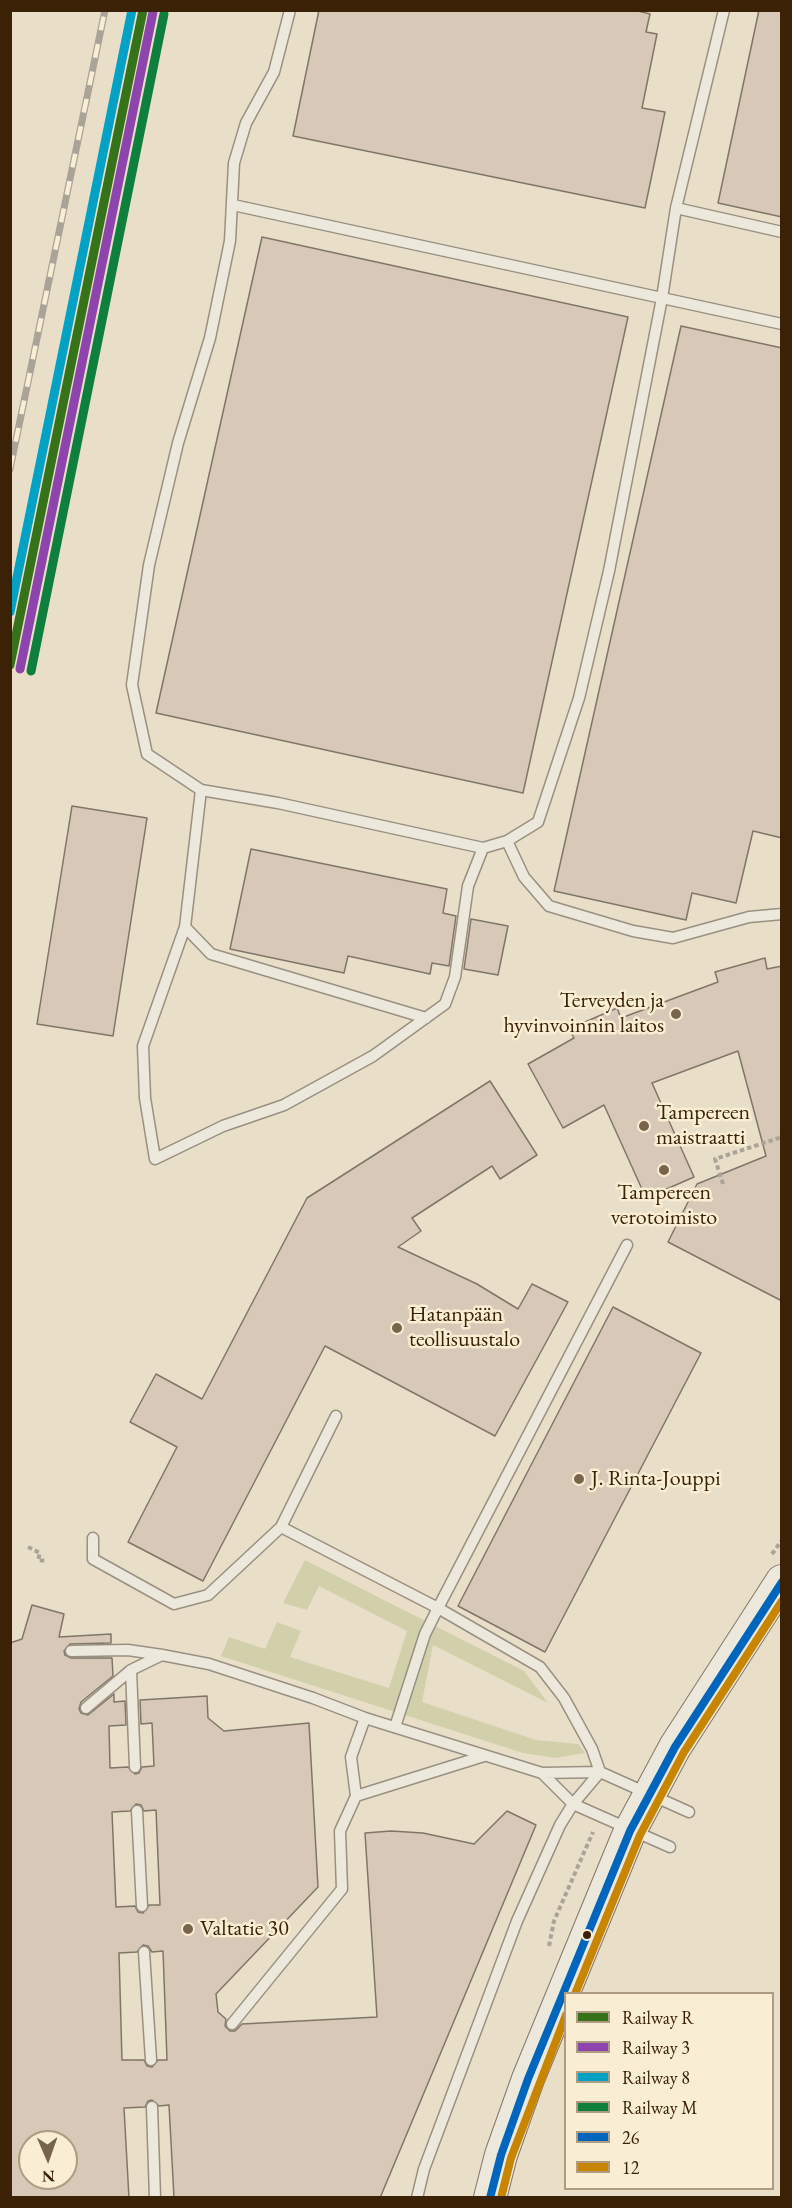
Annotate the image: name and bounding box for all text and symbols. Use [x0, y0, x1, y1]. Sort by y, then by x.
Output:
place label: Terveyden ja hyvinvoinnin laitos [503, 988, 664, 1040]
marker: Terveyden ja hyvinvoinnin laitos [669, 1007, 683, 1021]
place label: Tampereen maistraatti [656, 1100, 750, 1152]
marker: Tampereen maistraatti [637, 1119, 651, 1133]
marker: Tampereen verotoimisto [657, 1163, 671, 1177]
place label: Tampereen verotoimisto [611, 1180, 717, 1232]
place label: Hatanpään teollisuustalo [409, 1302, 520, 1354]
marker: Hatanpään teollisuustalo [390, 1321, 404, 1335]
place label: J. Rinta-Jouppi [591, 1466, 721, 1492]
marker: J. Rinta-Jouppi [572, 1472, 586, 1486]
place label: Valtatie 30 [200, 1916, 289, 1942]
marker: Valtatie 30 [181, 1922, 195, 1936]
unlabelled marker [581, 1929, 593, 1941]
legend [564, 1992, 774, 2190]
text: Railway R [622, 2006, 694, 2029]
text: Railway 3 [622, 2036, 690, 2059]
text: Railway 8 [622, 2066, 690, 2089]
text: Railway M [622, 2096, 698, 2119]
text: 26 [622, 2126, 639, 2149]
north arrow [18, 2130, 78, 2190]
text: 12 [622, 2156, 639, 2179]
text: N [42, 2166, 55, 2187]

